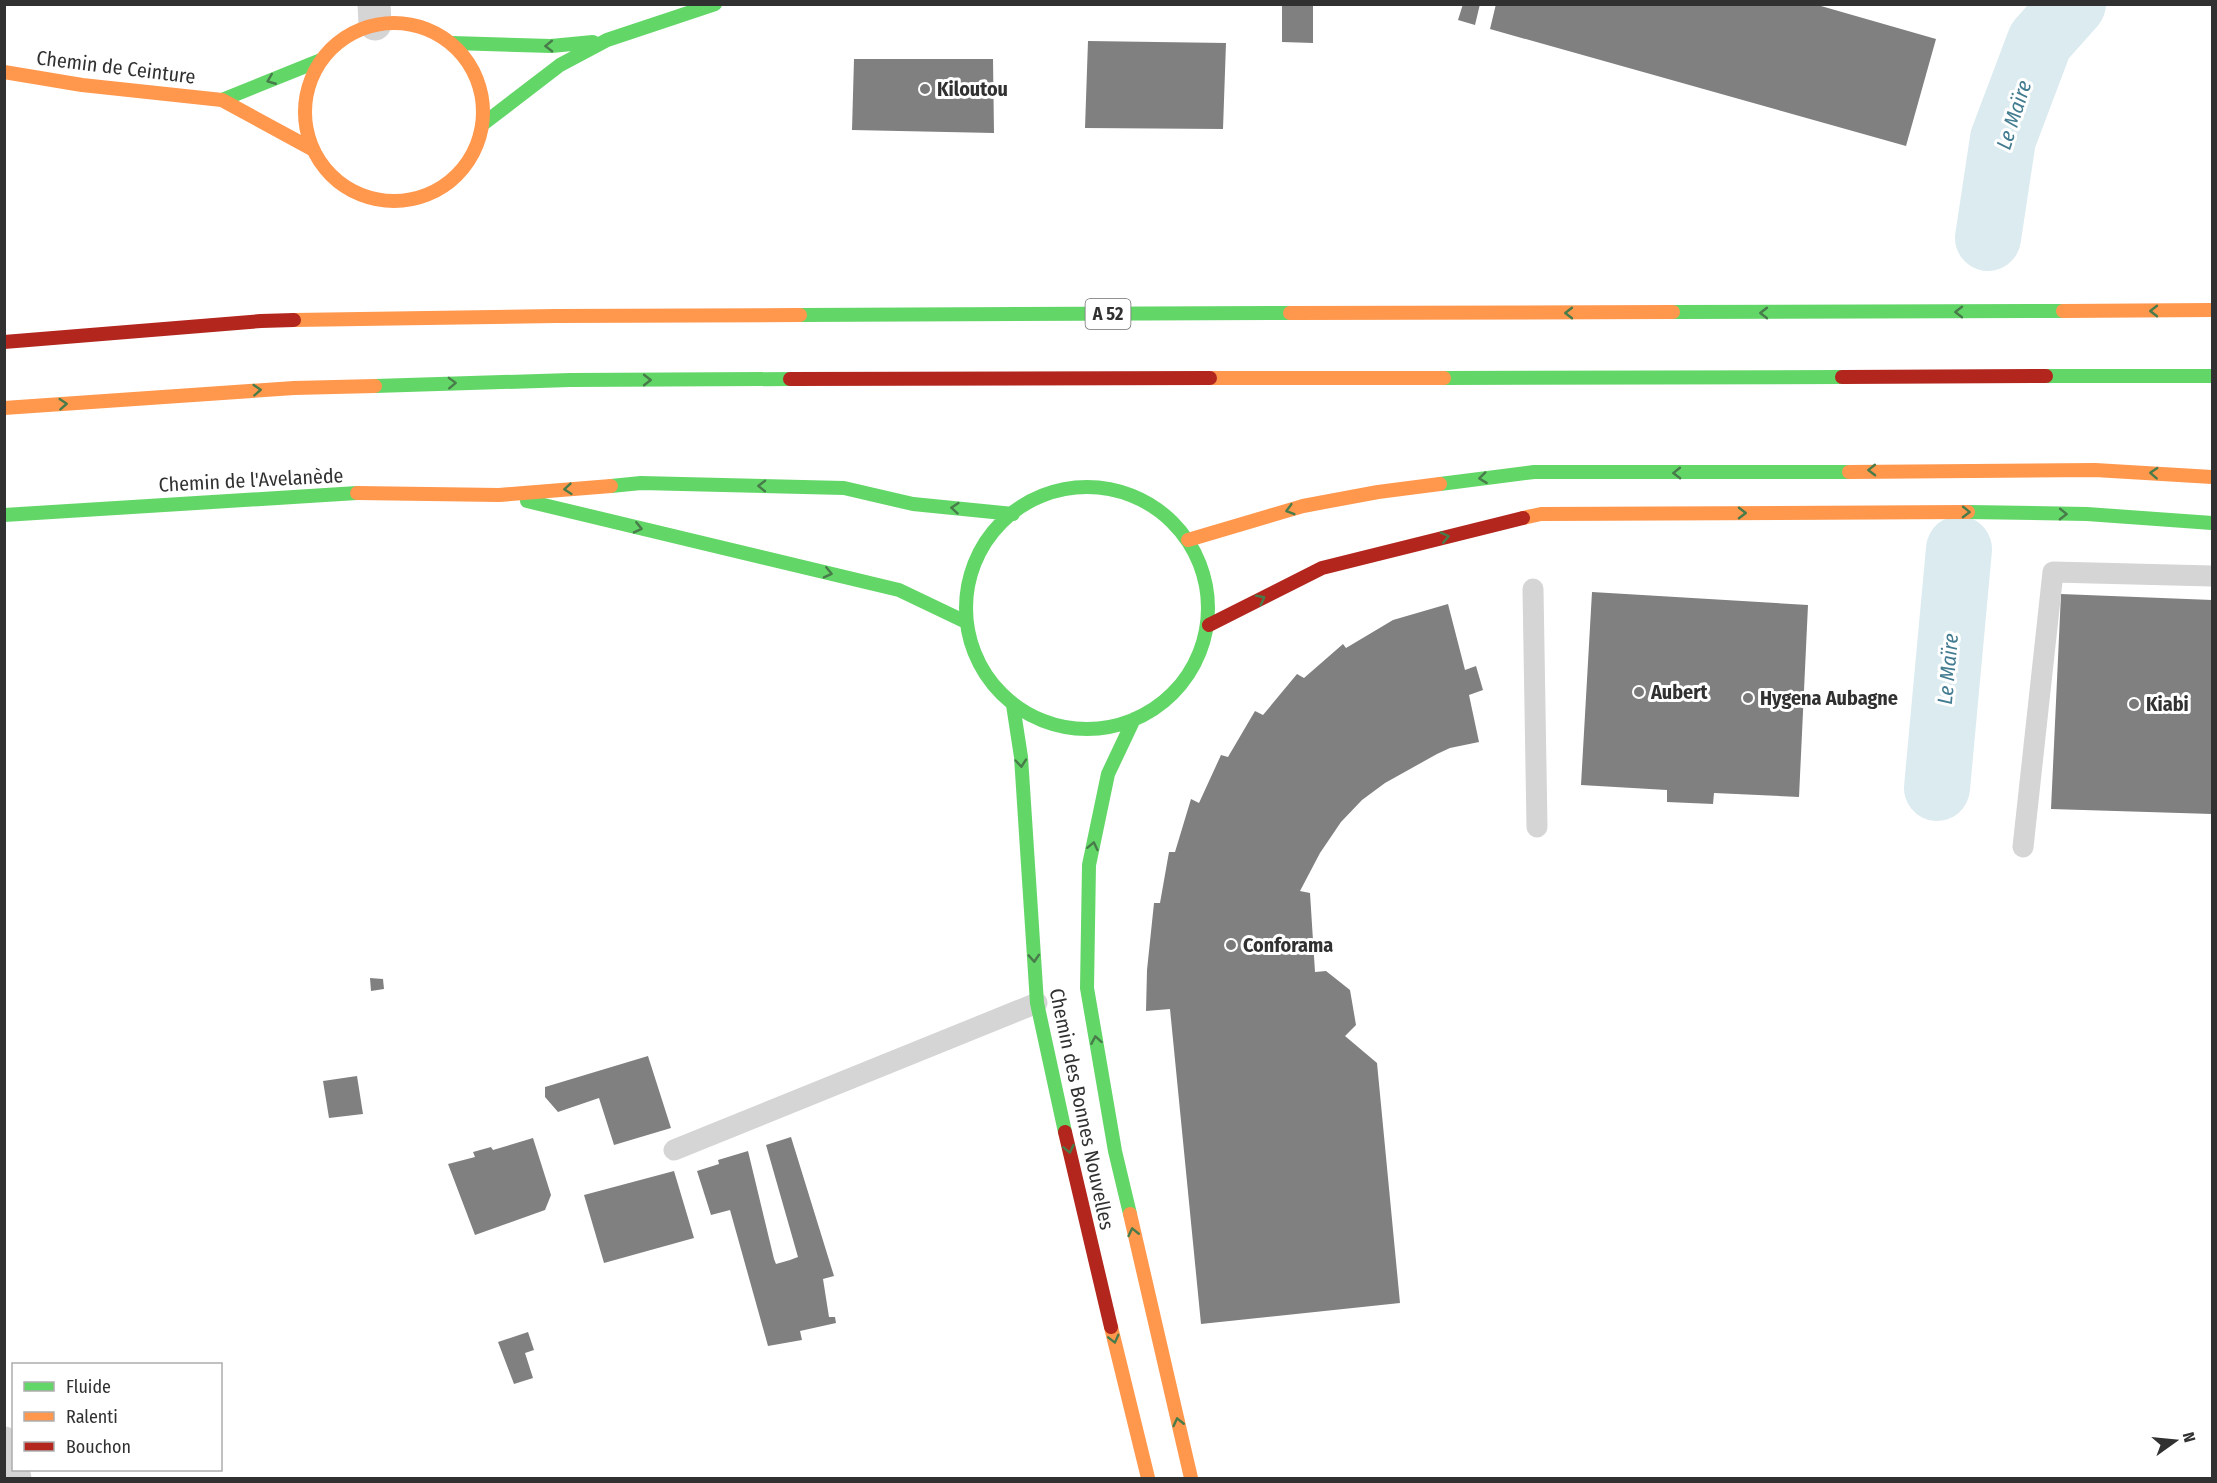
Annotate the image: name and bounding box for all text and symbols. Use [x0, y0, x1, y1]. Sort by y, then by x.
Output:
one-way arrow [544, 39, 553, 52]
street label: Chemin de Ceinture [35, 45, 197, 89]
one-way arrow [267, 73, 278, 85]
place label: Kiloutou [937, 77, 1008, 101]
water label: Le Maïre [1991, 77, 2037, 153]
marker: Kiloutou [918, 82, 932, 96]
road number: A 52 [1086, 299, 1130, 329]
one-way arrow [2150, 305, 2159, 317]
one-way arrow [1955, 306, 1964, 318]
one-way arrow [1565, 307, 1574, 319]
one-way arrow [1760, 307, 1769, 319]
one-way arrow [643, 374, 652, 386]
one-way arrow [448, 377, 457, 390]
one-way arrow [253, 384, 262, 397]
one-way arrow [58, 398, 67, 411]
street label: Chemin de l'Avelanède [158, 463, 344, 497]
one-way arrow [1868, 464, 1877, 476]
one-way arrow [1673, 466, 1682, 479]
one-way arrow [2150, 466, 2159, 479]
one-way arrow [1478, 472, 1487, 484]
one-way arrow [758, 480, 767, 492]
one-way arrow [563, 482, 572, 495]
one-way arrow [951, 502, 960, 515]
one-way arrow [1286, 503, 1296, 515]
one-way arrow [1962, 505, 1971, 518]
one-way arrow [1738, 506, 1747, 519]
one-way arrow [2059, 507, 2068, 520]
one-way arrow [633, 520, 643, 533]
one-way arrow [1440, 532, 1450, 545]
one-way arrow [822, 566, 832, 579]
one-way arrow [1255, 595, 1266, 606]
water label: Le Maïre [1932, 632, 1964, 706]
place label: Aubert [1650, 680, 1709, 704]
marker: Aubert [1632, 685, 1646, 699]
place label: Hygena Aubagne [1760, 686, 1898, 710]
marker: Hygena Aubagne [1741, 691, 1755, 705]
place label: Kiabi [2146, 692, 2189, 716]
marker: Kiabi [2127, 697, 2141, 711]
one-way arrow [1014, 758, 1027, 768]
one-way arrow [1086, 842, 1099, 852]
place label: Conforama [1243, 933, 1333, 957]
marker: Conforama [1224, 938, 1238, 952]
one-way arrow [1027, 953, 1040, 962]
street label: Chemin des Bonnes Nouvelles [1045, 986, 1119, 1232]
one-way arrow [1090, 1036, 1103, 1046]
one-way arrow [1061, 1144, 1074, 1154]
one-way arrow [1128, 1227, 1141, 1237]
one-way arrow [1107, 1333, 1120, 1343]
legend [12, 1363, 222, 1471]
text: Fluide [66, 1376, 111, 1398]
text: Ralenti [66, 1406, 118, 1428]
north arrow [2145, 1411, 2205, 1471]
one-way arrow [1172, 1417, 1185, 1427]
text: N [2179, 1430, 2199, 1444]
text: Bouchon [66, 1436, 131, 1458]

